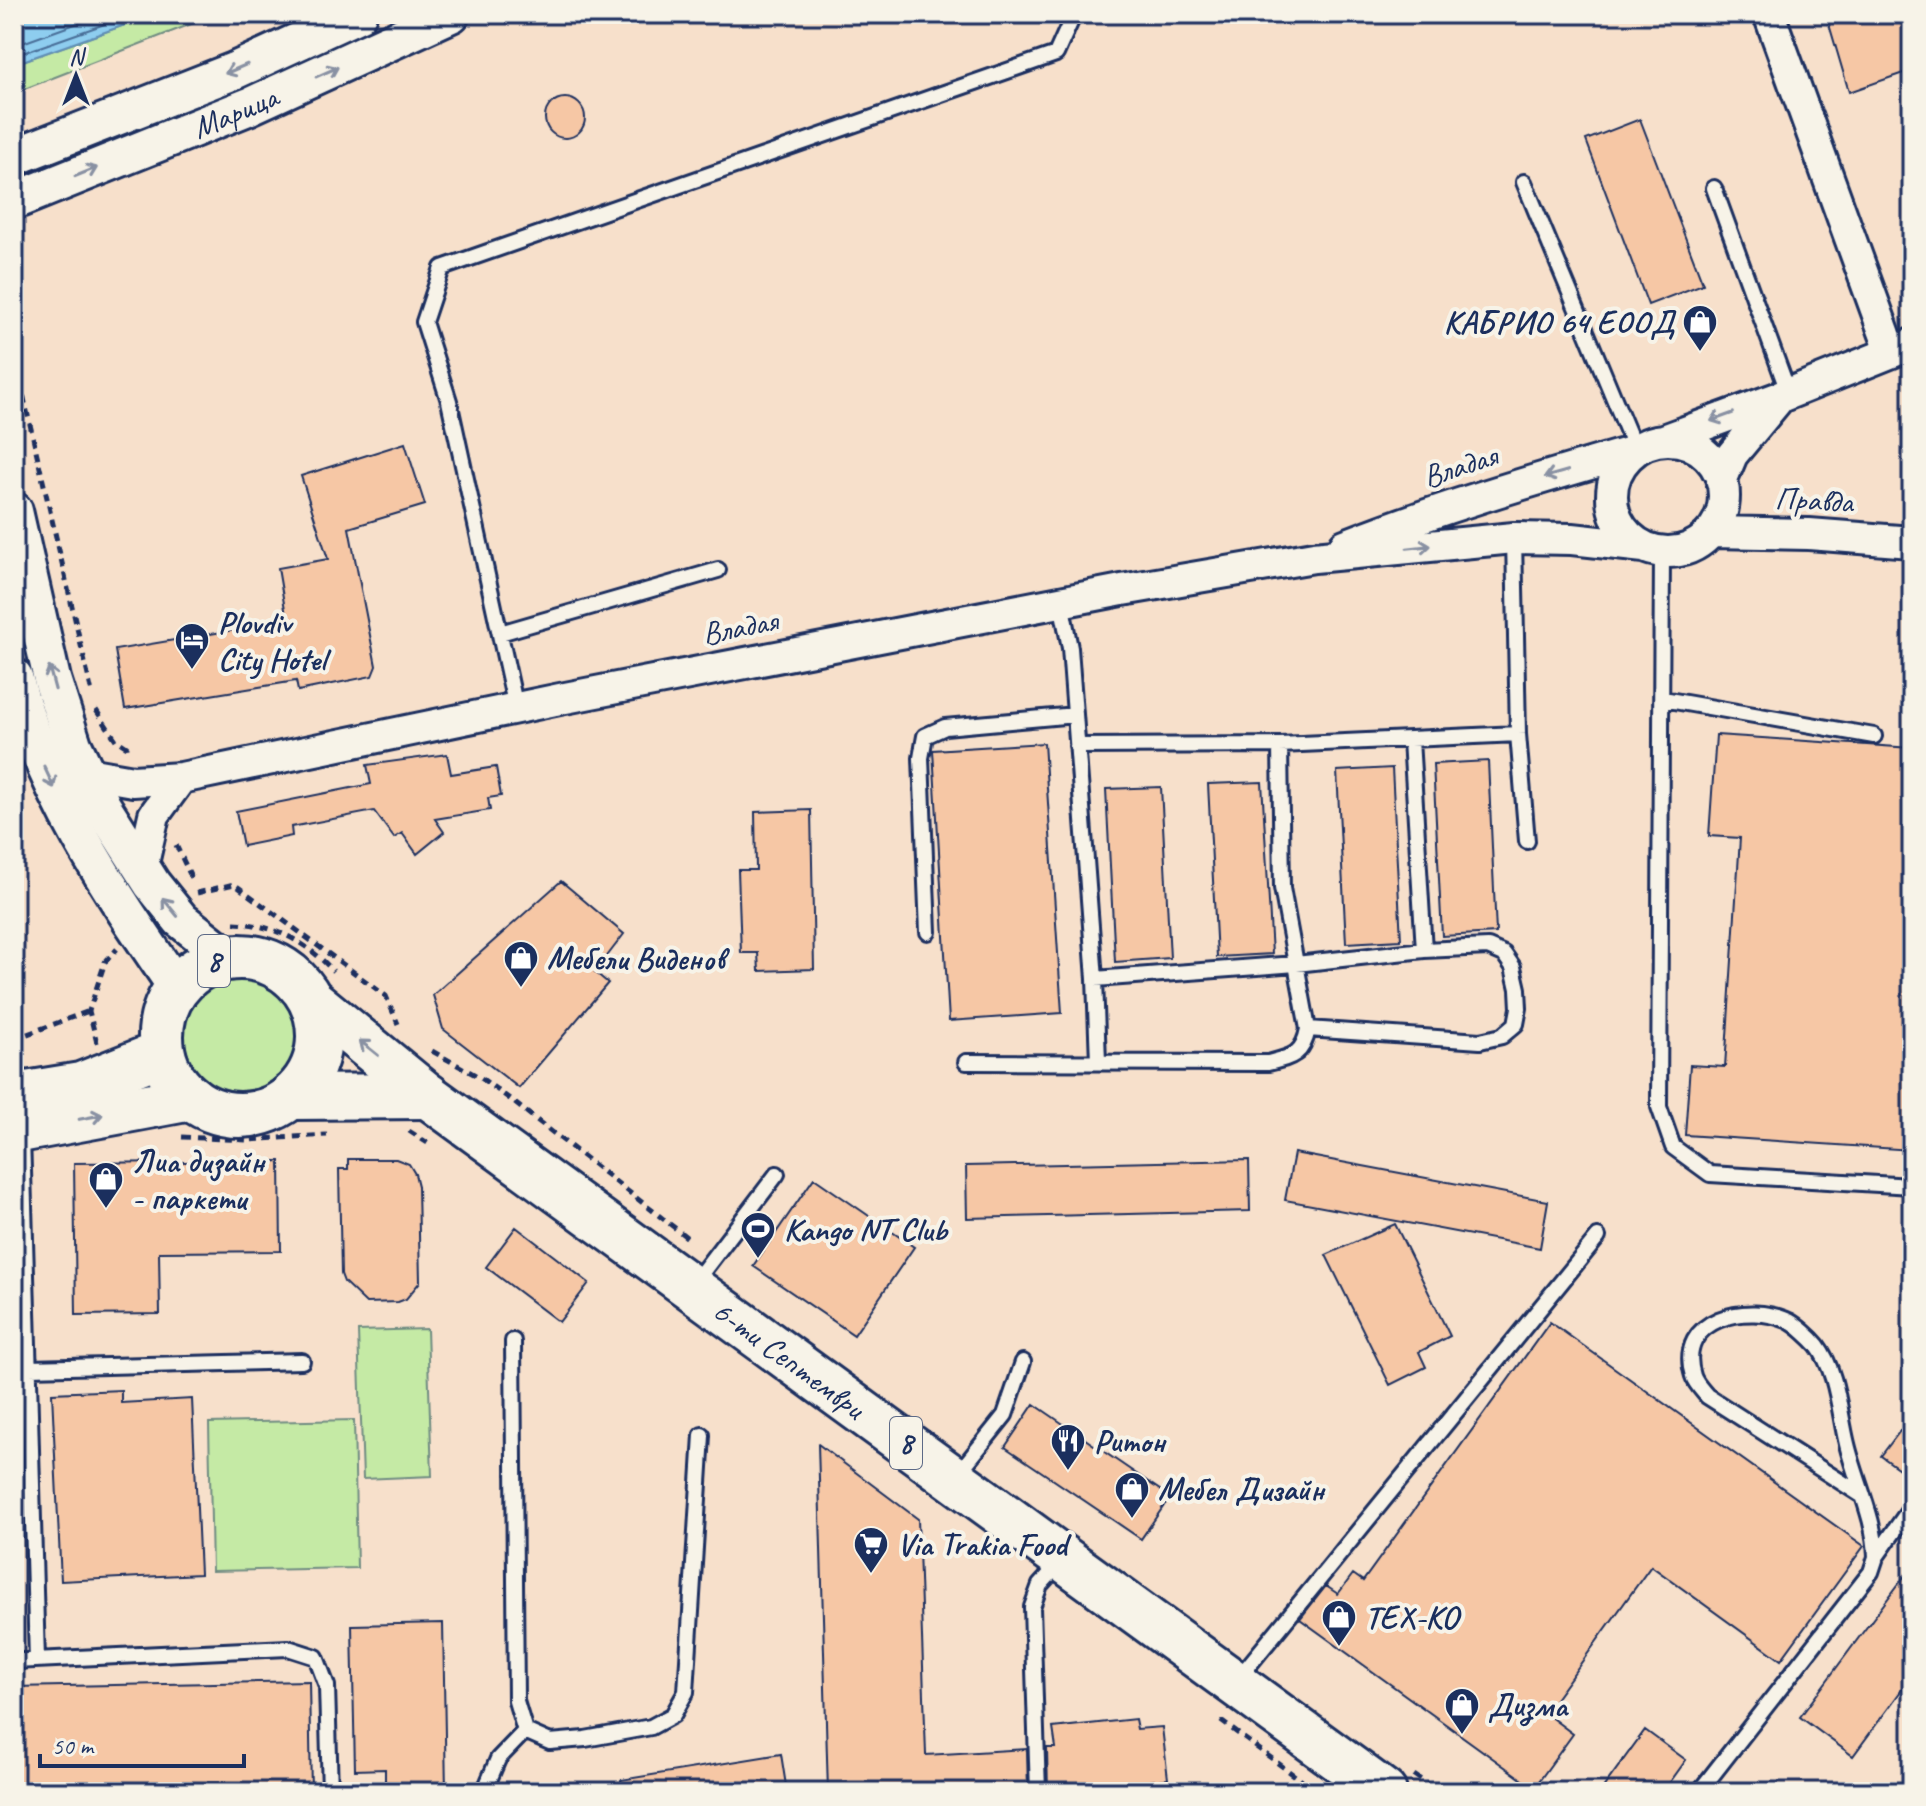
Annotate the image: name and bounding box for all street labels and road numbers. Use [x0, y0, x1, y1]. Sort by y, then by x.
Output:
street label: Марица [186, 75, 286, 148]
street label: Владая [1418, 434, 1504, 497]
street label: Правда [1774, 477, 1856, 523]
street label: Владая [699, 599, 783, 654]
road number: 8 [198, 935, 230, 987]
street label: 6-ти Септември [705, 1290, 875, 1429]
road number: 8 [890, 1417, 922, 1469]

